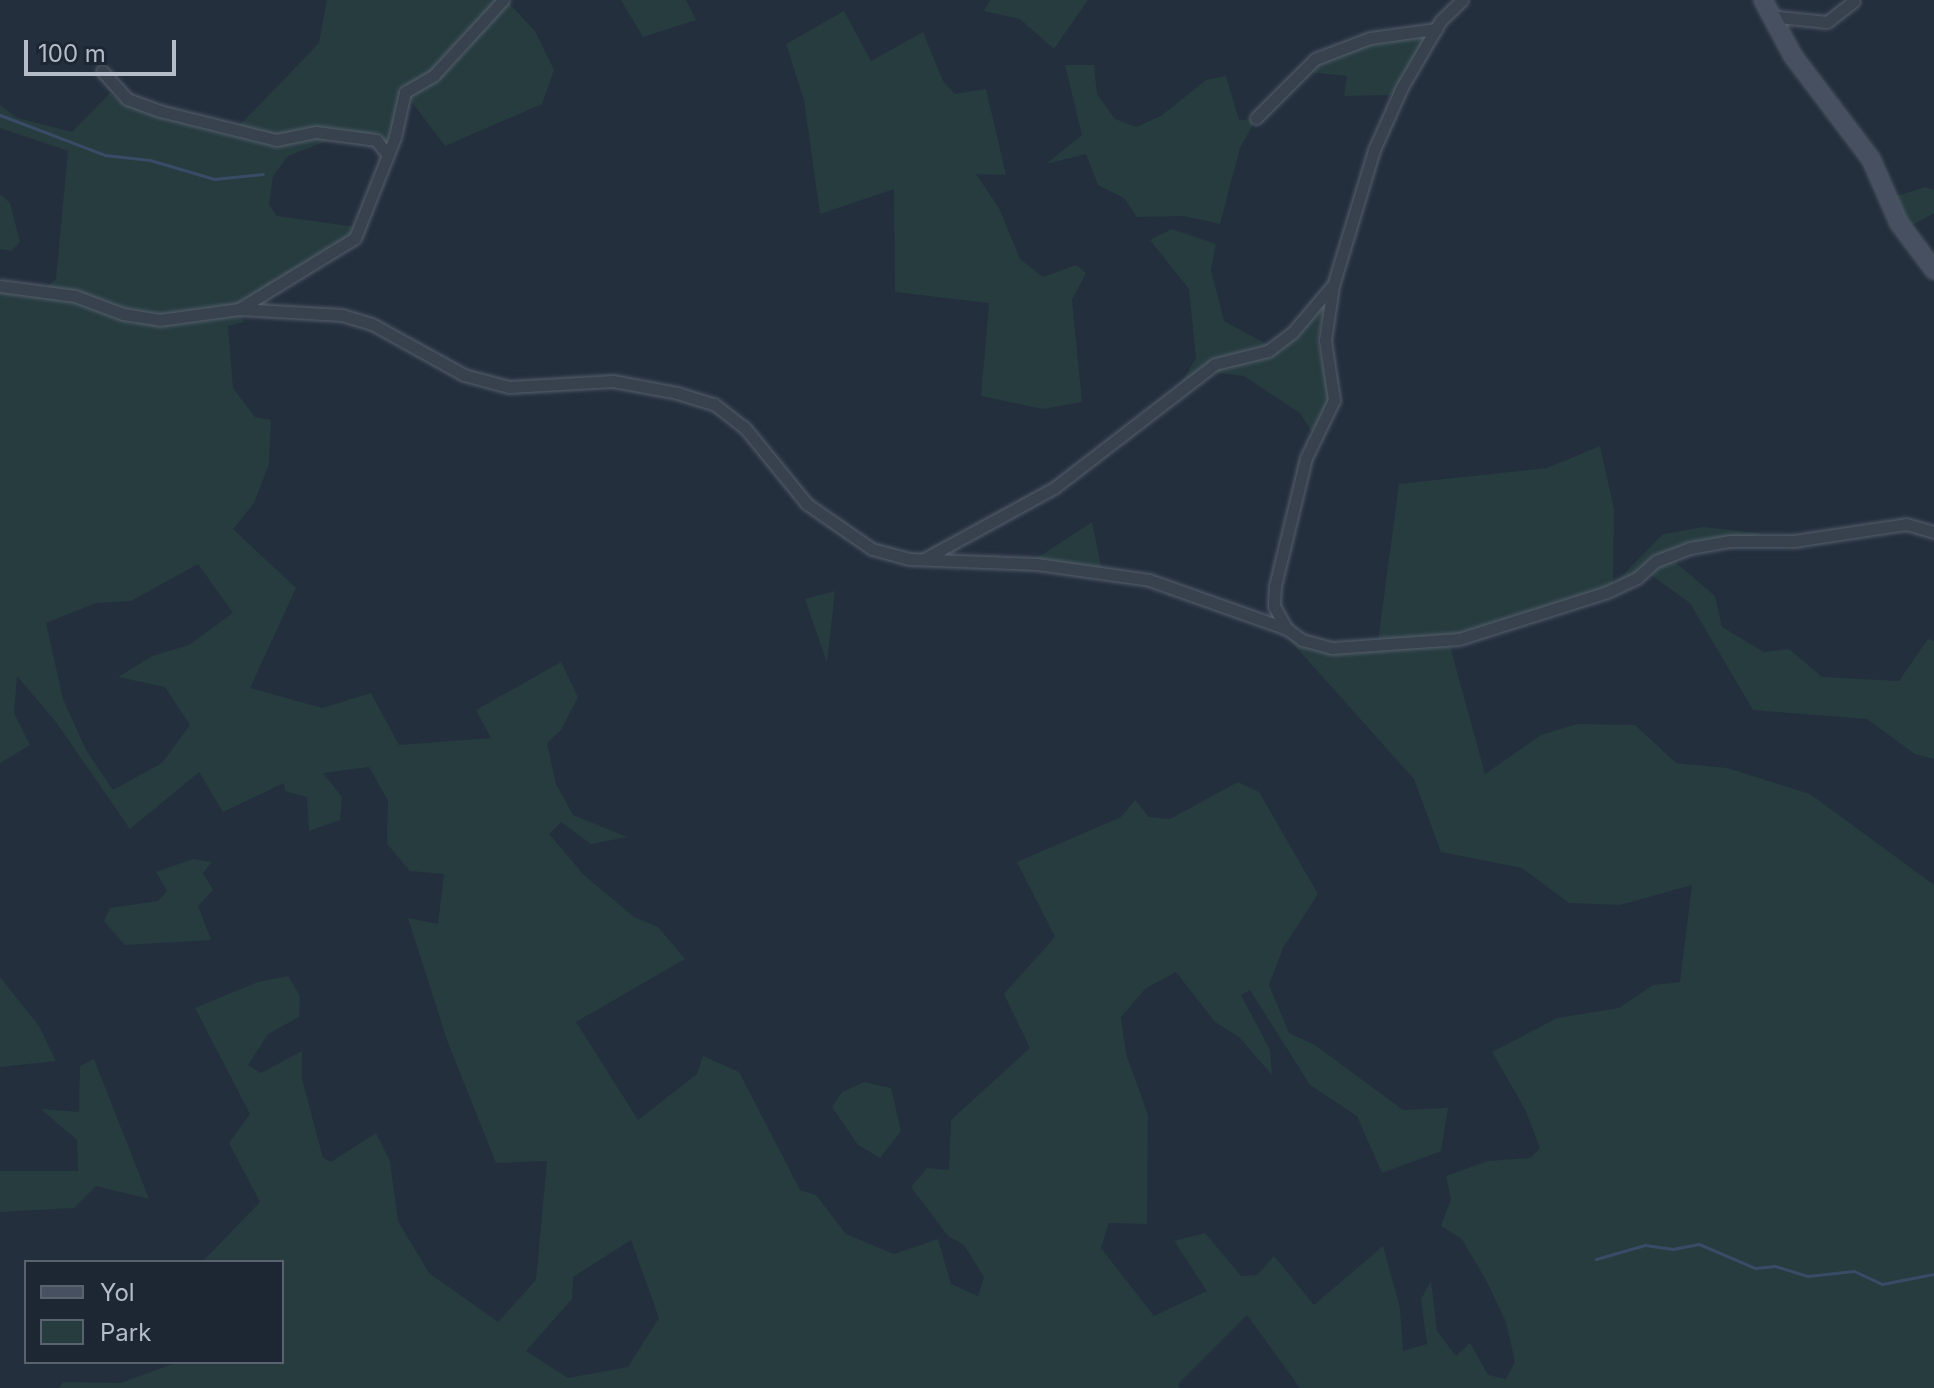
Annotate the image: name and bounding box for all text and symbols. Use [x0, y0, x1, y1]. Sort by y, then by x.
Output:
scale bar [28, 24, 180, 74]
text: 100 m [38, 39, 106, 68]
legend [24, 1260, 284, 1364]
text: Yol [100, 1278, 135, 1307]
text: Park [100, 1318, 151, 1347]

